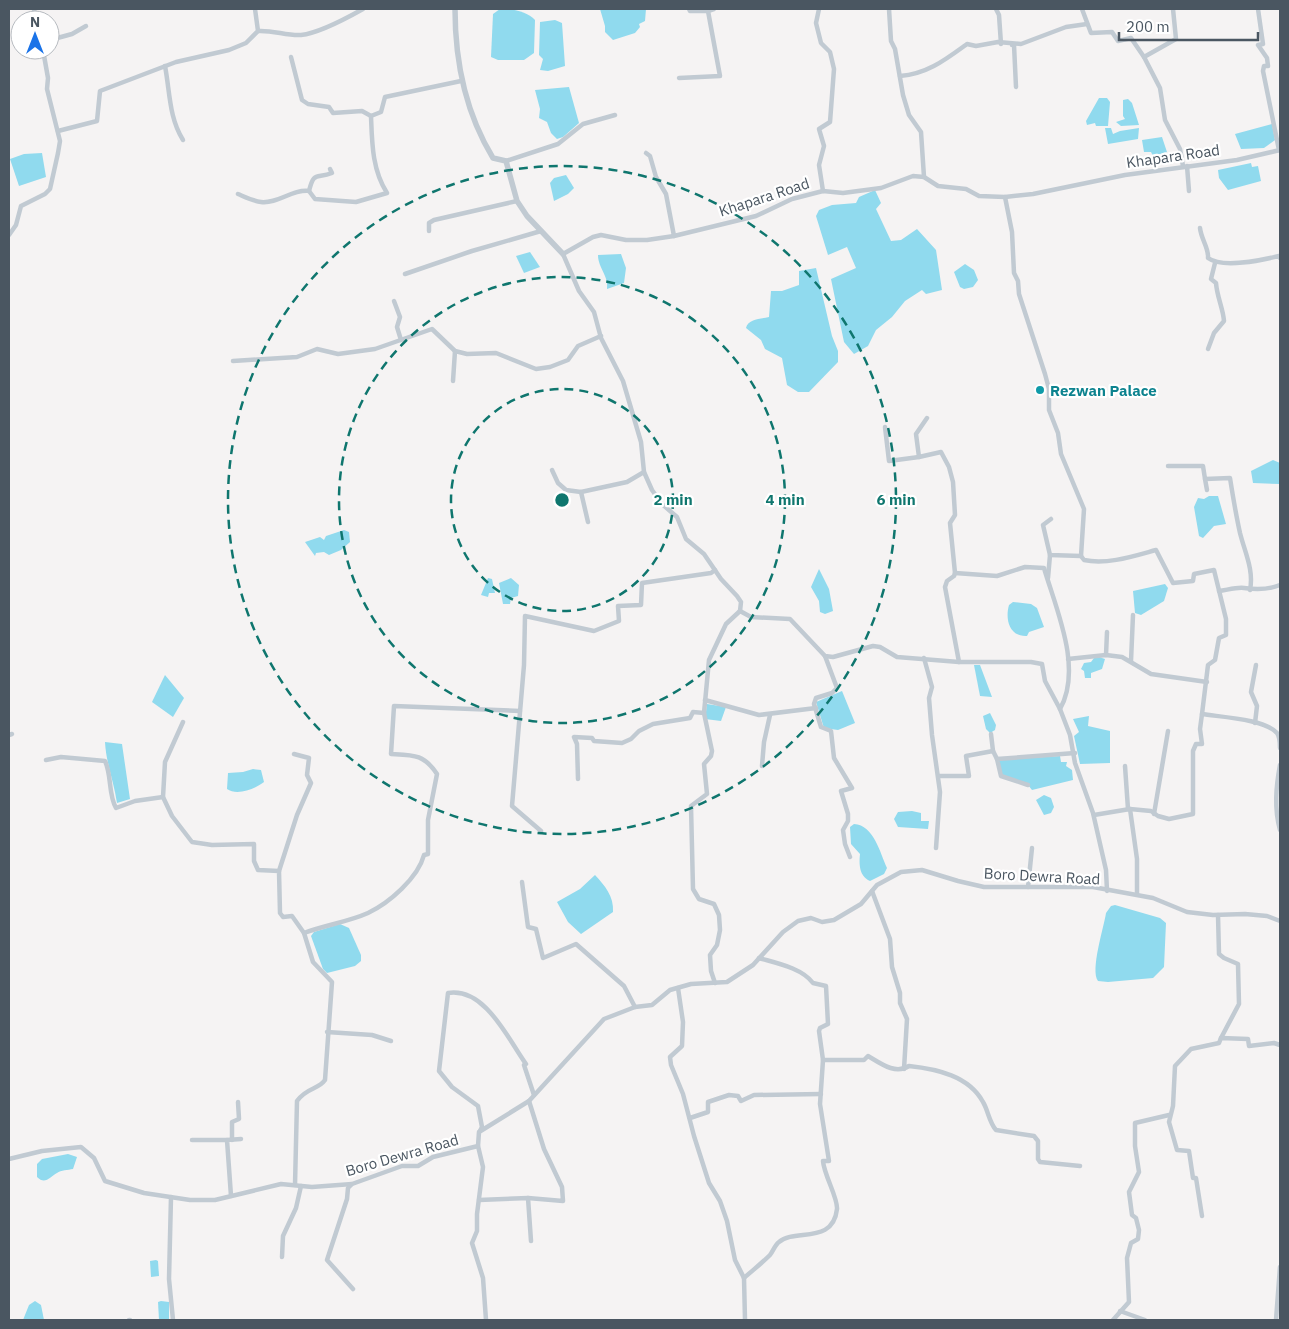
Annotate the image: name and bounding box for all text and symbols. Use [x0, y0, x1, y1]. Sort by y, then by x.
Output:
north arrow [10, 10, 60, 60]
scale bar [1119, 10, 1258, 42]
text: N [30, 13, 40, 31]
text: 200 m [1126, 17, 1170, 36]
street label: Khapara Road [1125, 140, 1221, 172]
street label: Khapara Road [716, 173, 812, 221]
place label: Rezwan Palace [1050, 381, 1157, 400]
marker: Rezwan Palace [1034, 384, 1046, 396]
text: 2 min [653, 490, 693, 509]
text: 4 min [765, 490, 805, 509]
text: 6 min [876, 490, 916, 509]
centre of rings [553, 491, 571, 509]
street label: Boro Dewra Road [983, 863, 1101, 889]
street label: Boro Dewra Road [343, 1130, 461, 1180]

